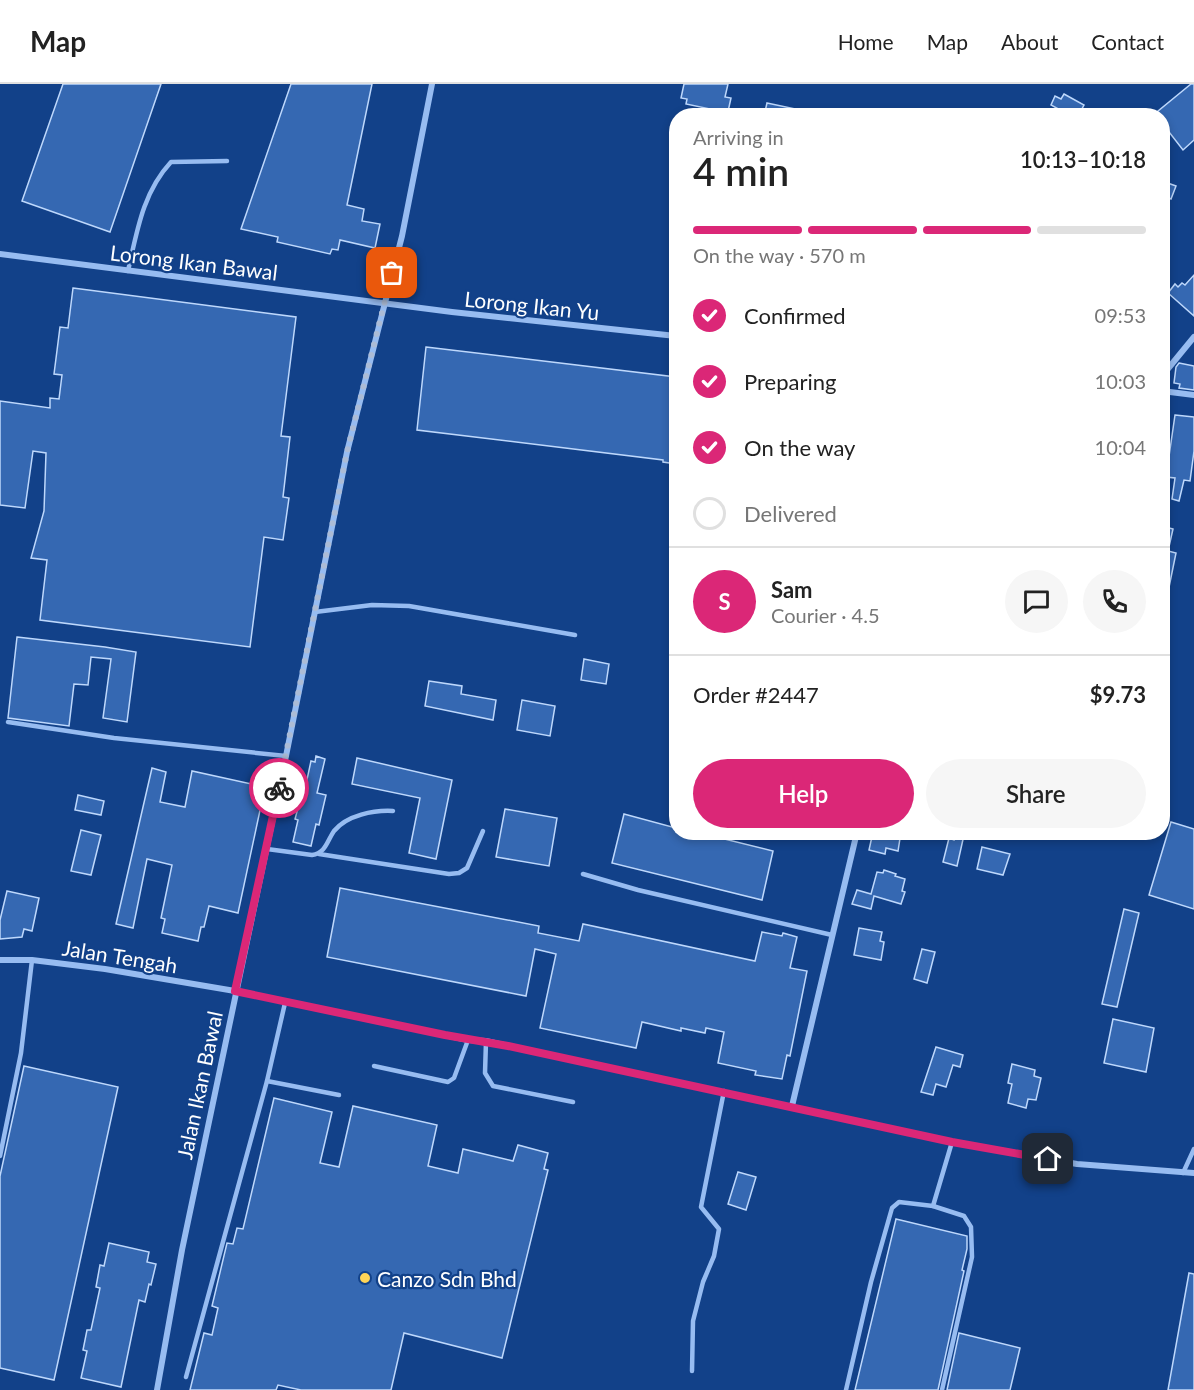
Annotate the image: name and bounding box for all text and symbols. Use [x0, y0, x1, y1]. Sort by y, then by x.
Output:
text: Map [30, 24, 86, 58]
text: Home [838, 29, 894, 54]
text: Map [927, 29, 968, 54]
text: About [1001, 29, 1058, 54]
text: Contact [1091, 29, 1164, 54]
text: Arriving in [693, 125, 784, 149]
text: 10:13–10:18 [1020, 146, 1146, 173]
text: 4 min [693, 148, 789, 194]
street label: Lorong Ikan Bawal [109, 239, 279, 285]
text: On the way · 570 m [693, 243, 866, 267]
pin [366, 247, 417, 298]
icon: bag [375, 256, 408, 289]
street label: Lorong Ikan Yu [463, 286, 601, 324]
icon: check [693, 299, 726, 332]
text: Confirmed [744, 302, 846, 329]
text: 09:53 [1095, 303, 1146, 327]
icon: check [693, 365, 726, 398]
text: Preparing [744, 368, 836, 395]
text: 10:03 [1095, 369, 1146, 393]
icon: check [693, 431, 726, 464]
text: On the way [744, 434, 855, 461]
text: 10:04 [1095, 435, 1146, 459]
text: Delivered [744, 500, 837, 527]
button: chat [1005, 570, 1068, 633]
button: phone [1083, 570, 1146, 633]
text: Sam [771, 576, 813, 603]
text: S [718, 588, 731, 615]
text: Courier · 4.5 [771, 603, 880, 627]
text: Order #2447 [693, 681, 819, 708]
text: $9.73 [1090, 681, 1146, 708]
courier [249, 758, 309, 818]
button: Help [693, 759, 914, 828]
button: Share [926, 759, 1146, 828]
icon: bike [263, 772, 296, 805]
street label: Jalan Tengah [61, 935, 179, 977]
street label: Jalan Ikan Bawal [171, 1009, 227, 1161]
pin [1022, 1133, 1073, 1184]
icon: home [1031, 1142, 1064, 1175]
place label: Canzo Sdn Bhd [377, 1266, 517, 1291]
marker: Canzo Sdn Bhd [358, 1271, 372, 1285]

